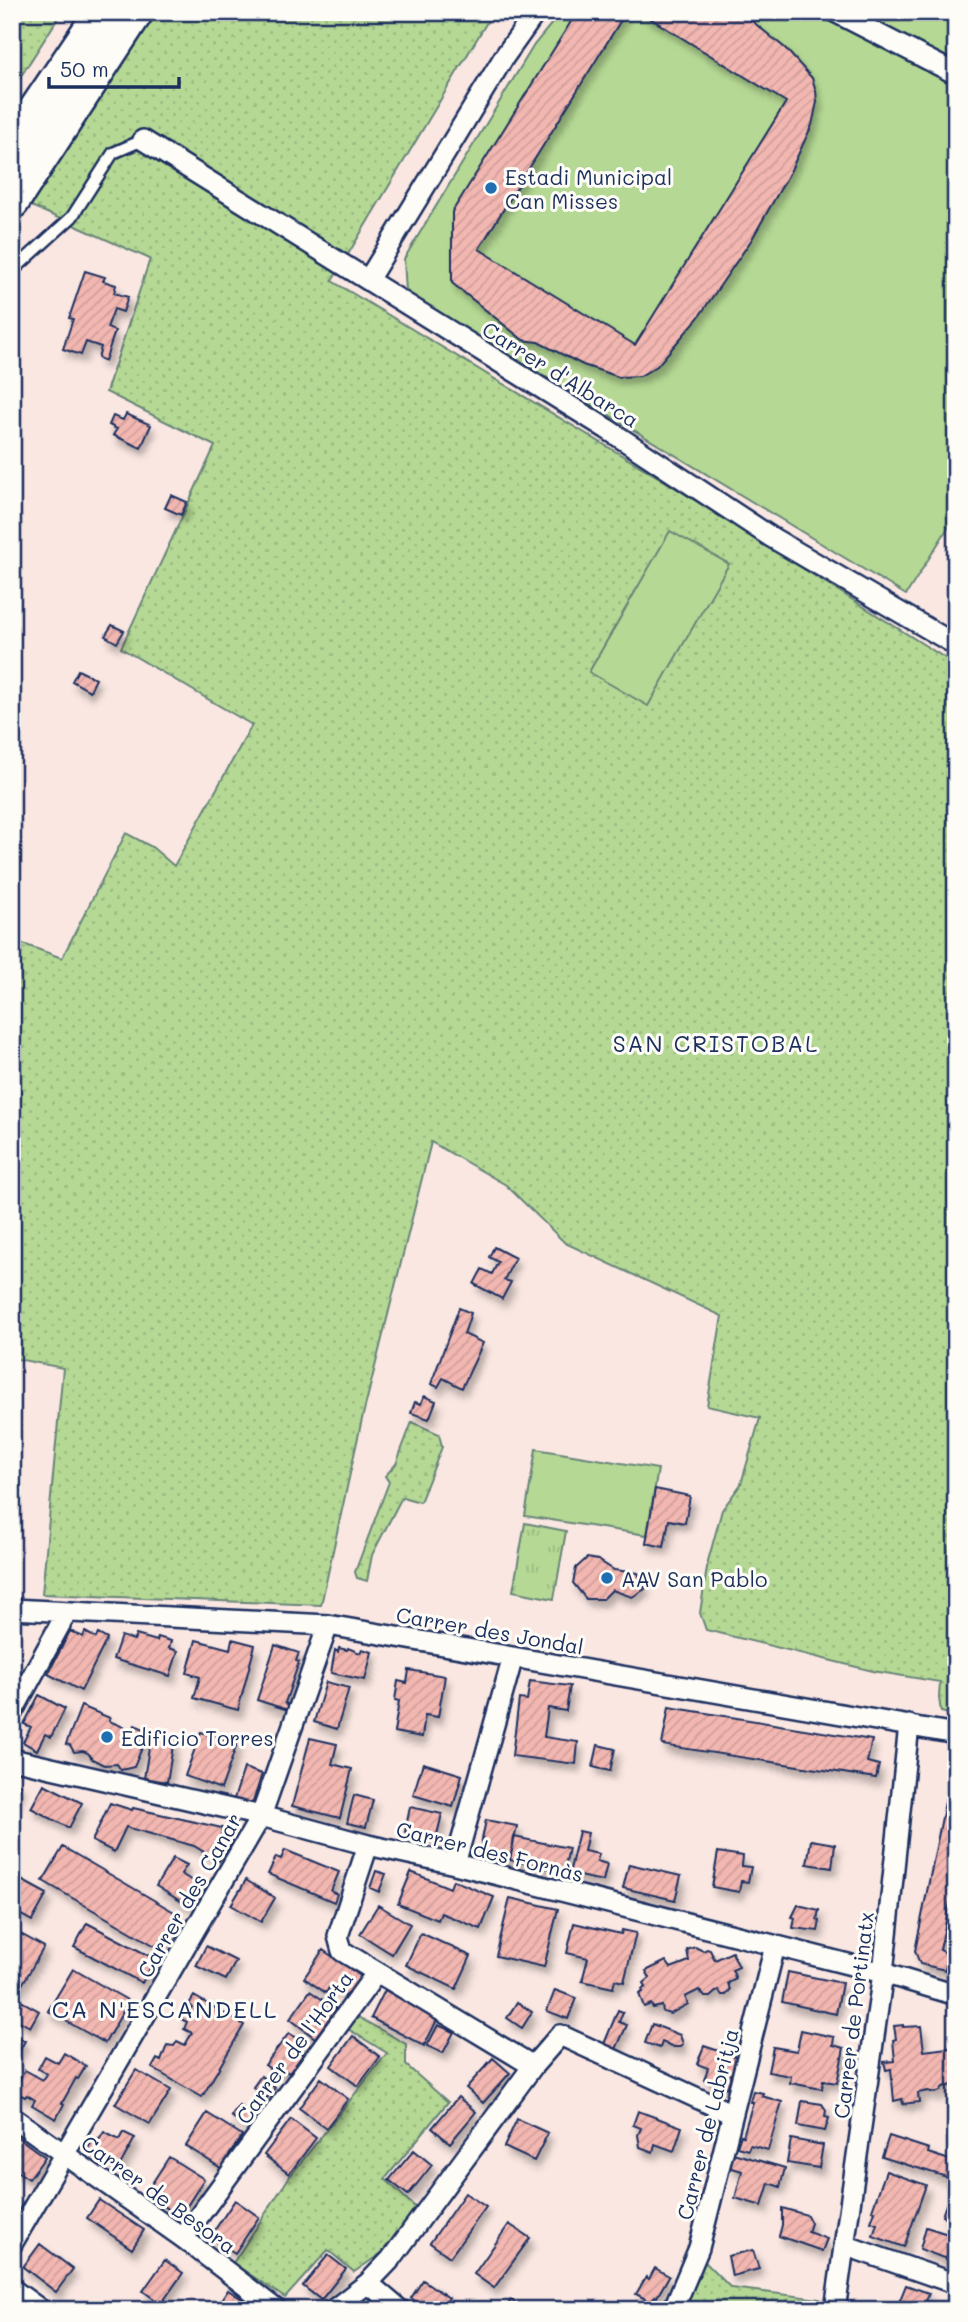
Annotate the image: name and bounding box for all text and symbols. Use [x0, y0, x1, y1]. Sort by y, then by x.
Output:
scale bar [49, 46, 178, 90]
text: 50 m [60, 55, 109, 82]
place label: Estadi Municipal Can Misses [505, 163, 672, 214]
marker: Estadi Municipal Can Misses [483, 180, 499, 196]
street label: Carrer d'Albarca [478, 315, 644, 433]
district label: SAN CRISTOBAL [613, 1028, 819, 1058]
place label: AAV San Pablo [621, 1565, 767, 1592]
marker: AAV San Pablo [599, 1570, 615, 1586]
street label: Carrer des Jondal [394, 1600, 586, 1660]
place label: Edificio Torres [121, 1724, 274, 1751]
marker: Edificio Torres [99, 1729, 115, 1745]
street label: Carrer des Canar [131, 1808, 247, 1982]
street label: Carrer des Fornàs [393, 1815, 587, 1887]
street label: Carrer de Portinatx [827, 1910, 879, 2120]
street label: Carrer de l'Horta [229, 1965, 359, 2129]
district label: CA N'ESCANDELL [52, 1993, 278, 2024]
street label: Carrer de Labritja [670, 2025, 744, 2223]
street label: Carrer de Besora [76, 2129, 242, 2259]

